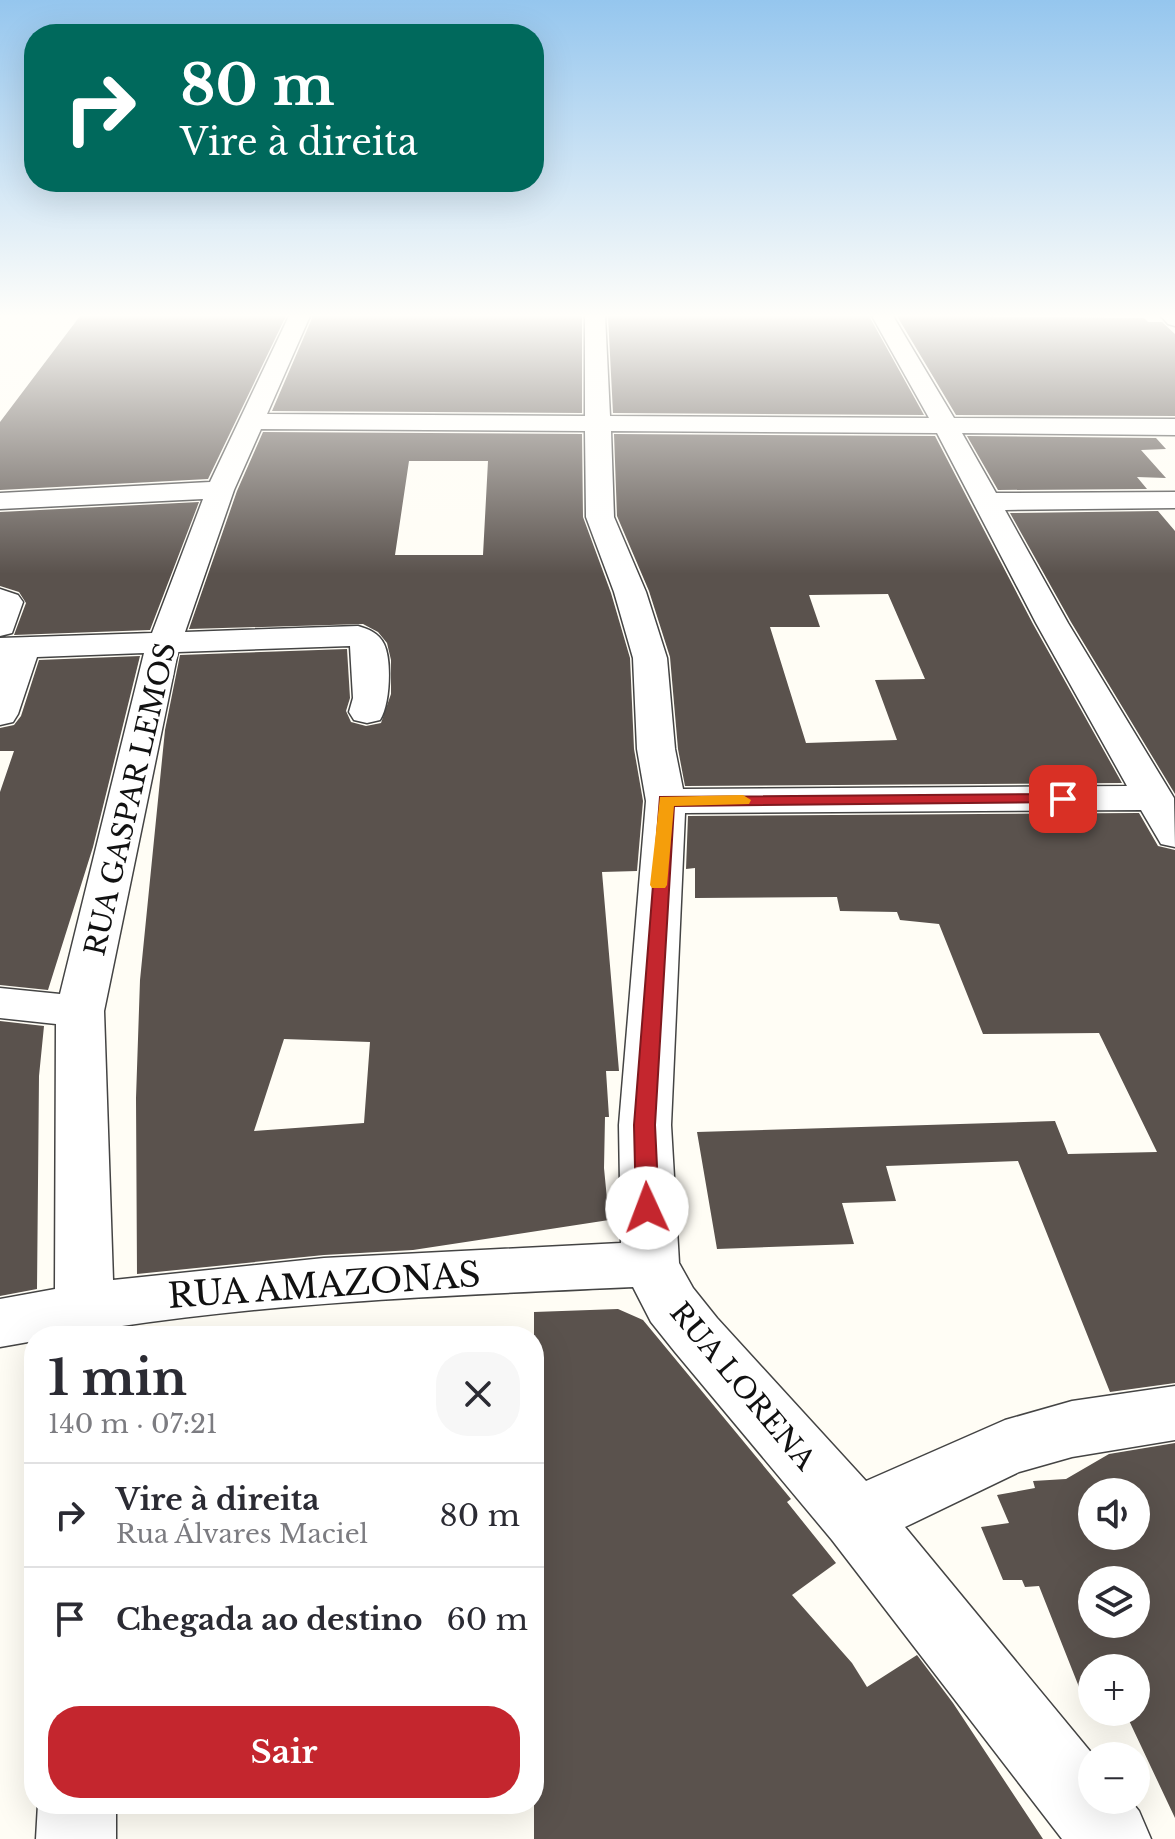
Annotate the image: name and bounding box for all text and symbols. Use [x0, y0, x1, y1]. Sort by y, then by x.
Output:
text: 80 m [180, 51, 335, 120]
icon: right [48, 56, 152, 160]
text: Vire à direita [180, 120, 418, 165]
street label: RUA GASPAR LEMOS [77, 639, 184, 959]
pin [1029, 765, 1097, 833]
icon: arrive [1041, 777, 1085, 821]
position arrow [605, 1166, 689, 1250]
street label: RUA AMAZONAS [166, 1253, 482, 1317]
street label: RUA LORENA [662, 1295, 823, 1478]
text: 1 min [48, 1348, 187, 1408]
button: close [436, 1352, 520, 1436]
text: 140 m · 07:21 [48, 1408, 218, 1440]
map controls [1078, 1478, 1150, 1814]
button: sound [1078, 1478, 1150, 1550]
text: Vire à direita [116, 1481, 320, 1518]
icon: right [48, 1493, 92, 1537]
text: 80 m [440, 1497, 520, 1534]
text: Rua Álvares Maciel [116, 1518, 368, 1550]
button: layers [1078, 1566, 1150, 1638]
icon: arrive [48, 1597, 92, 1641]
text: Chegada ao destino [116, 1601, 422, 1638]
text: 60 m [446, 1601, 528, 1638]
button: + [1078, 1654, 1150, 1726]
button: Sair [48, 1706, 520, 1798]
button: − [1078, 1742, 1150, 1814]

